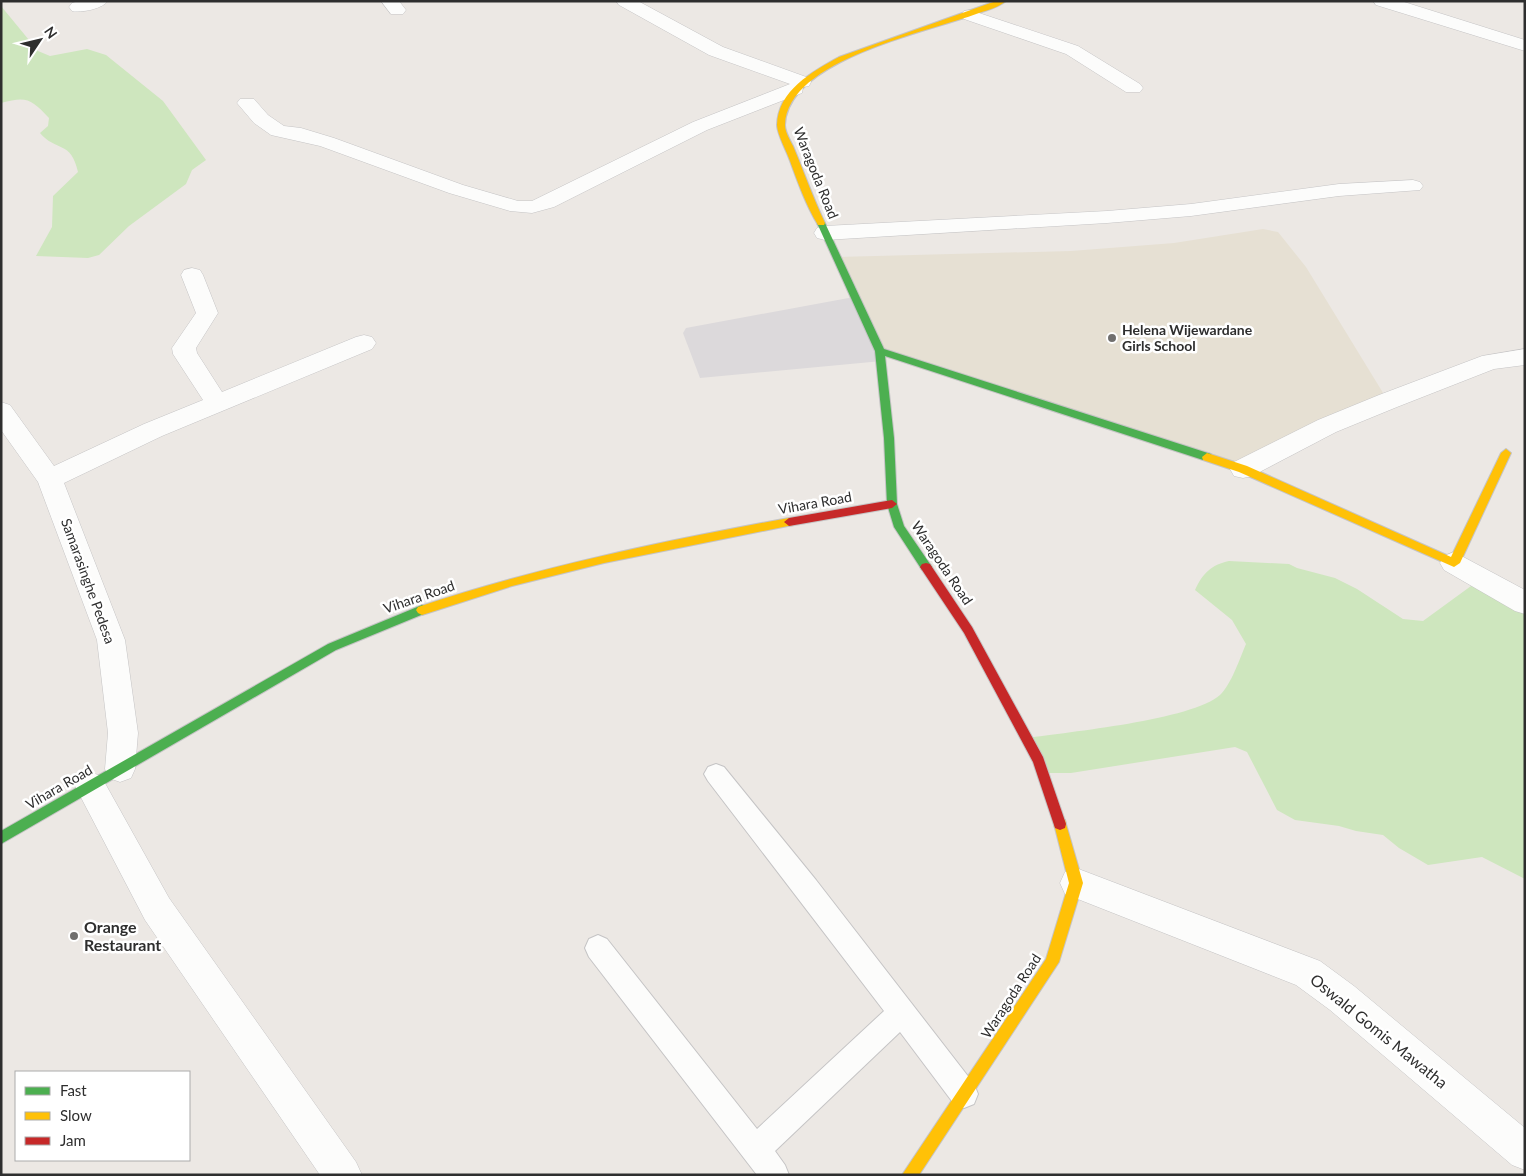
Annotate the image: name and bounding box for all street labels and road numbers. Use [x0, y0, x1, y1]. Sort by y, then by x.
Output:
street label: Waragoda Road [790, 125, 843, 221]
street label: Vihara Road [777, 488, 853, 517]
street label: Samarasinghe Pedesa [58, 516, 119, 646]
street label: Waragoda Road [908, 518, 977, 608]
street label: Vihara Road [381, 576, 457, 617]
street label: Vihara Road [22, 761, 95, 812]
street label: Waragoda Road [977, 950, 1044, 1041]
street label: Oswald Gomis Mawatha [1307, 969, 1452, 1092]

